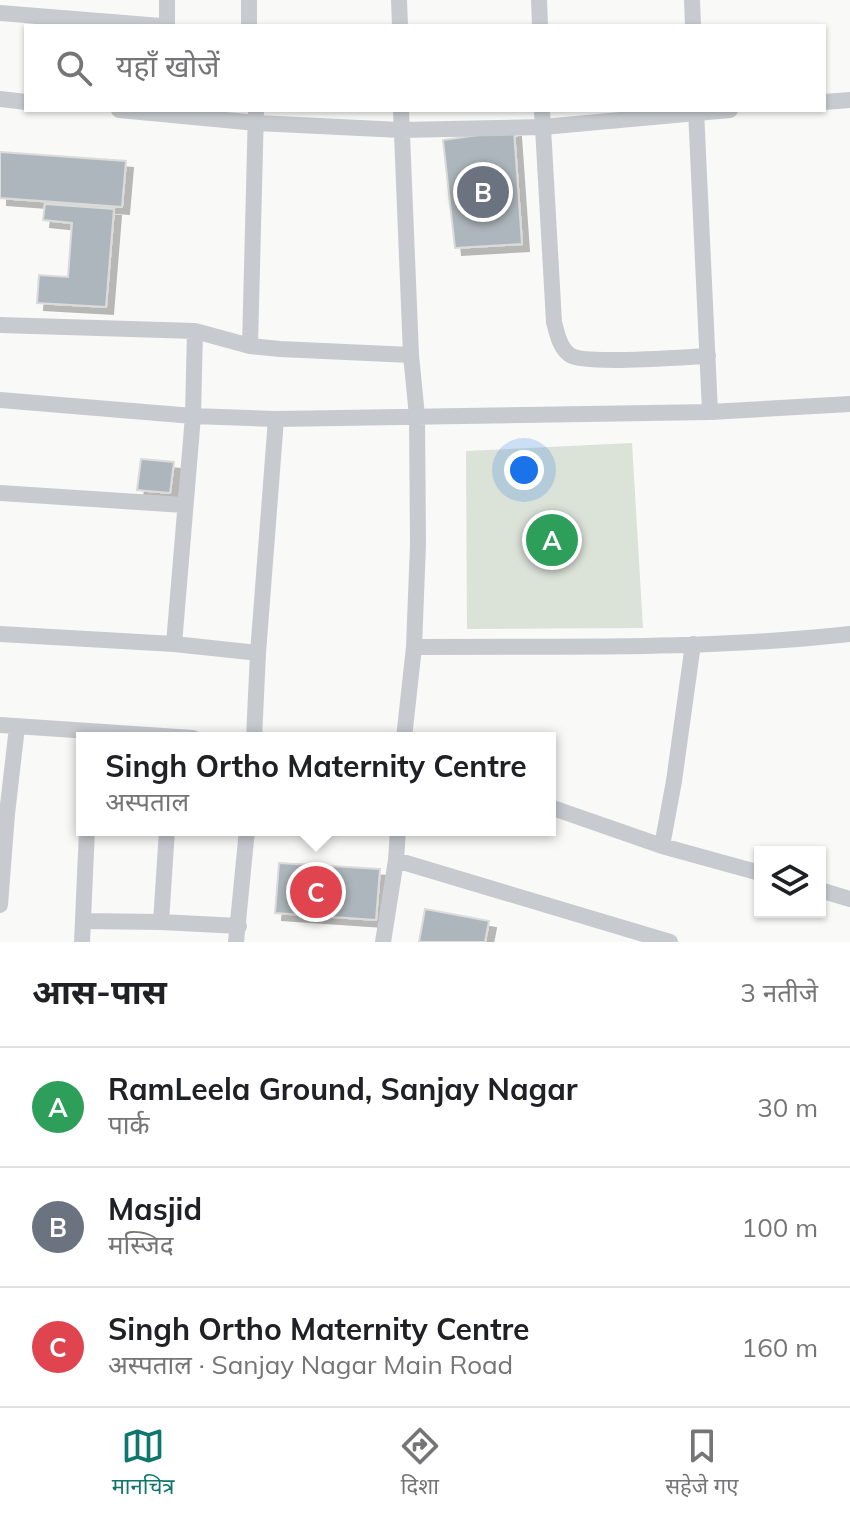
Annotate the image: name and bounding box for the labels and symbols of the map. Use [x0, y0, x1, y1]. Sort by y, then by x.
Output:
pin: B [457, 162, 509, 222]
your location [504, 450, 544, 490]
pin: A [526, 510, 578, 570]
pin: C [290, 862, 342, 922]

